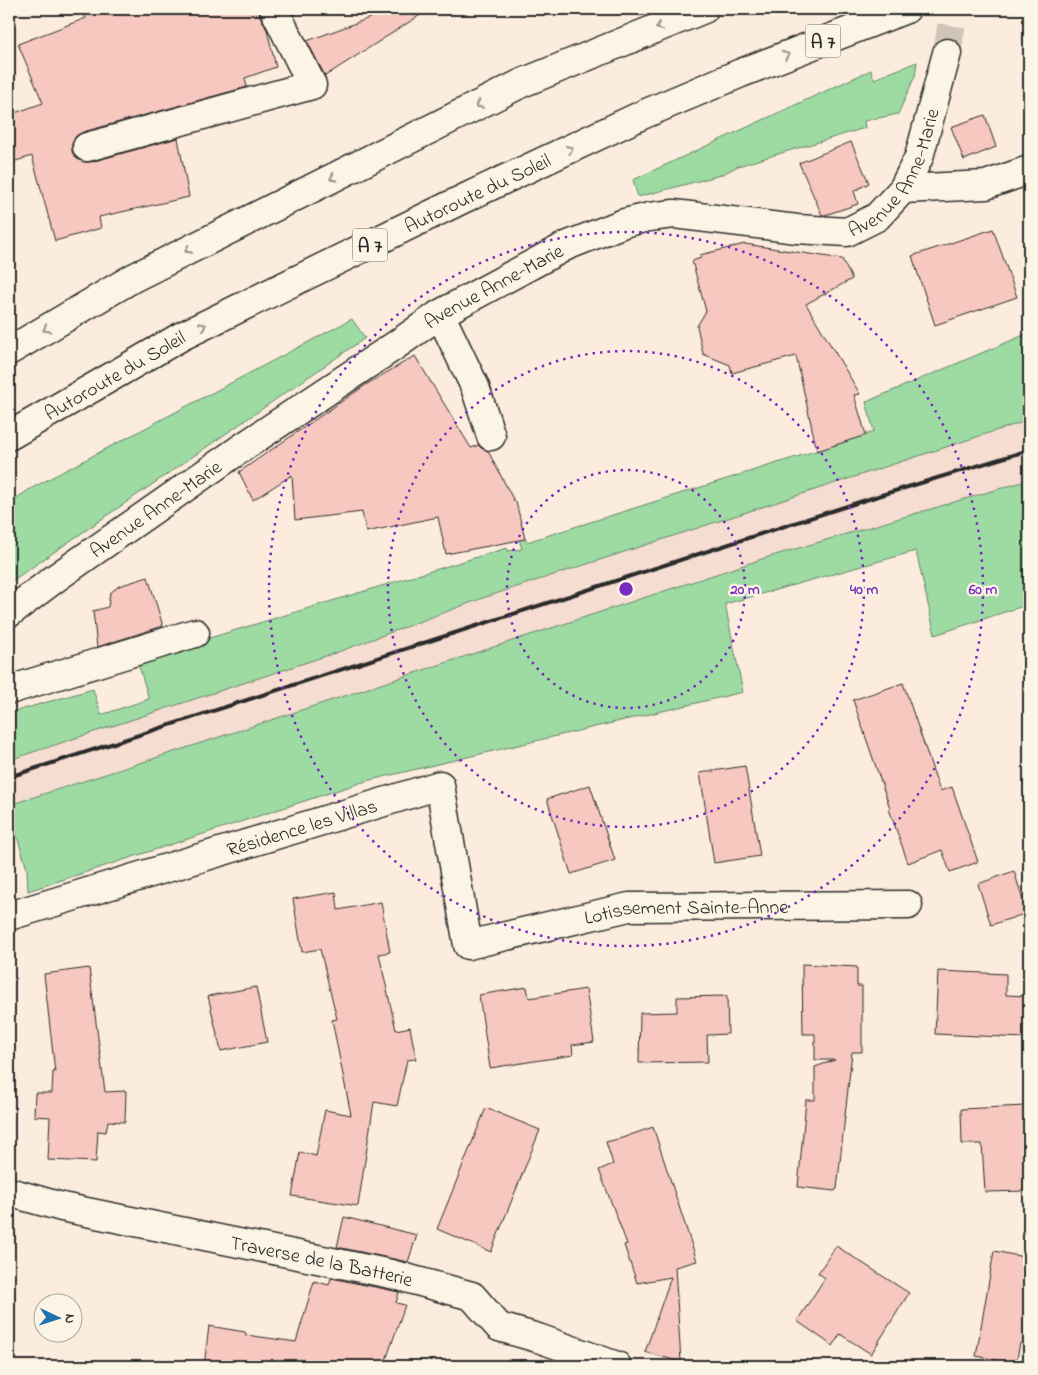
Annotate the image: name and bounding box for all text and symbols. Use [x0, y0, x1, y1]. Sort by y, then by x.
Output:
one-way arrow [655, 21, 664, 31]
road number: A 7 [806, 24, 840, 58]
one-way arrow [781, 51, 790, 62]
one-way arrow [475, 99, 484, 109]
street label: Avenue Anne-Marie [844, 106, 948, 246]
one-way arrow [565, 145, 574, 155]
street label: Autoroute du Soleil [400, 148, 556, 242]
one-way arrow [330, 172, 339, 182]
road number: A 7 [352, 228, 388, 262]
street label: Avenue Anne-Marie [419, 238, 569, 338]
one-way arrow [184, 244, 193, 254]
one-way arrow [42, 322, 51, 332]
one-way arrow [198, 322, 207, 332]
street label: Autoroute du Soleil [40, 324, 191, 429]
street label: Avenue Anne-Marie [85, 454, 229, 567]
text: 20 m [729, 579, 760, 601]
text: 40 m [849, 579, 878, 601]
text: 60 m [968, 579, 998, 601]
centre of rings [617, 580, 635, 598]
street label: Résidence les Villas [224, 793, 381, 866]
street label: Lotissement Sainte-Anne [582, 894, 788, 934]
street label: Traverse de la Batterie [227, 1230, 416, 1296]
north arrow [32, 1292, 82, 1342]
text: N [59, 1313, 80, 1324]

